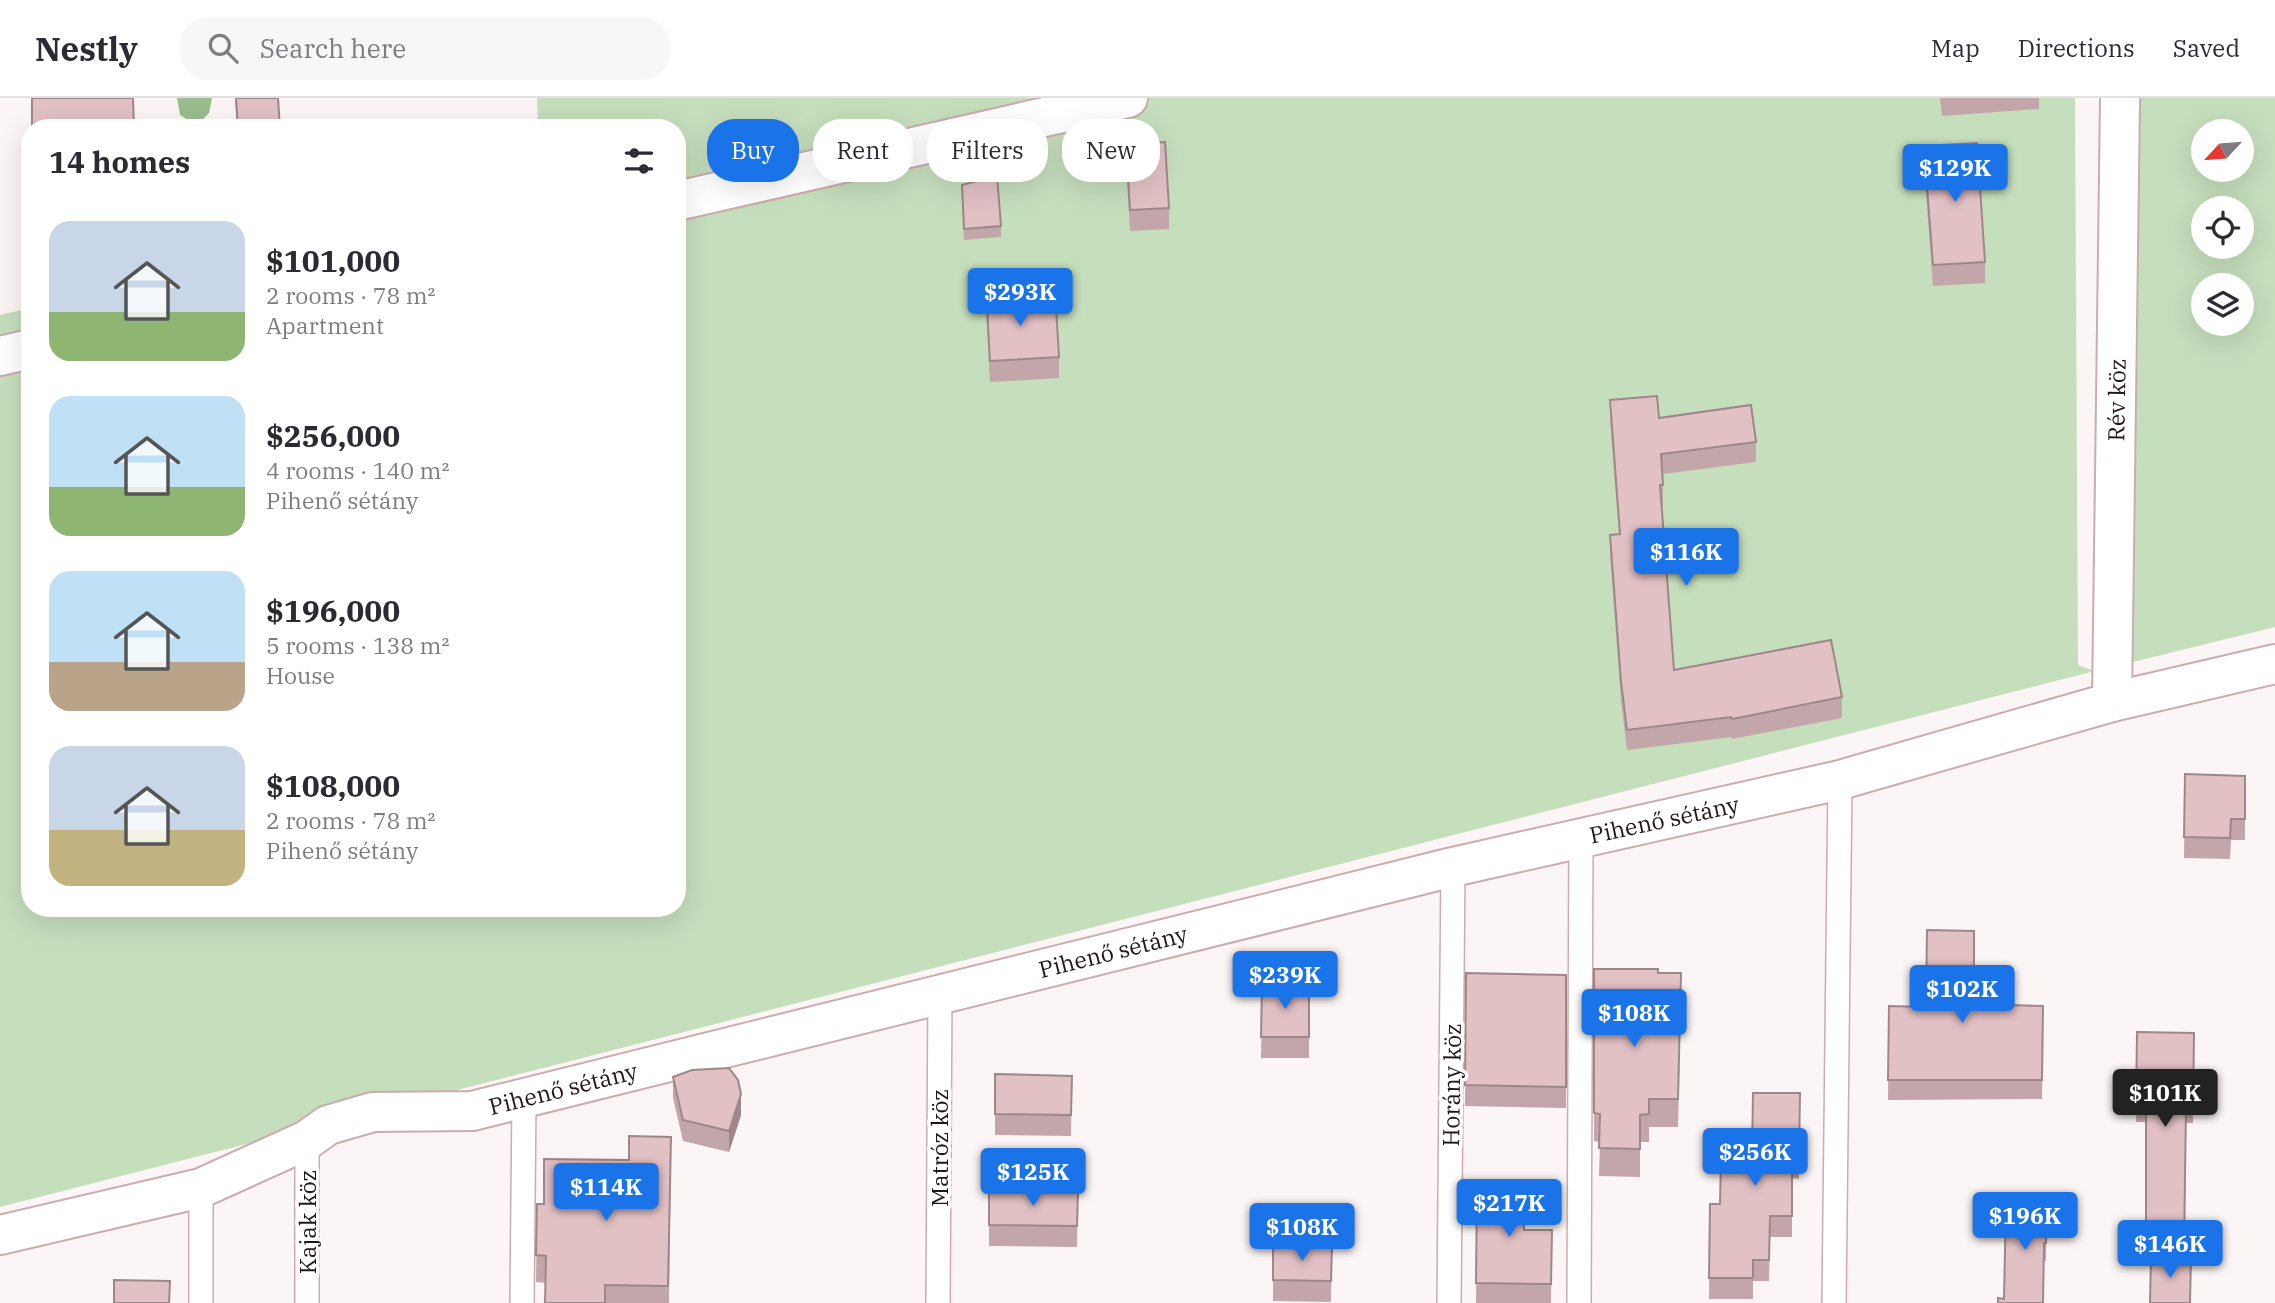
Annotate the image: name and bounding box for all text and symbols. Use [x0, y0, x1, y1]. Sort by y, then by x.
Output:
search box [180, 17, 670, 80]
text: Nestly [35, 27, 138, 70]
icon: search [204, 29, 242, 67]
text: Search here [260, 31, 406, 65]
text: Map [1931, 32, 1980, 64]
text: Directions [2018, 32, 2135, 64]
text: Saved [2173, 32, 2240, 64]
chip: Buy [707, 119, 799, 182]
chip: Rent [813, 119, 913, 182]
chip: Filters [927, 119, 1048, 182]
chip: New [1062, 119, 1160, 182]
north arrow [2191, 119, 2254, 182]
map controls [2191, 119, 2254, 336]
text: 14 homes [49, 142, 190, 181]
icon: filters [620, 142, 658, 180]
pin: $129K [1906, 144, 2004, 204]
text: $129K [1919, 152, 1991, 182]
button: locate [2191, 196, 2254, 259]
text: $101,000 [266, 241, 400, 280]
icon: home [105, 249, 189, 333]
pin: $293K [971, 268, 1069, 328]
button: layers [2191, 273, 2254, 336]
text: $293K [984, 276, 1056, 306]
text: 2 rooms · 78 m² [266, 280, 436, 310]
text: Apartment [266, 310, 384, 340]
street label: Rév köz [2100, 358, 2132, 442]
text: $256,000 [266, 416, 400, 455]
icon: home [105, 424, 189, 508]
text: 4 rooms · 140 m² [266, 455, 449, 485]
text: Pihenő sétány [266, 485, 418, 515]
pin: $116K [1637, 528, 1735, 588]
text: $116K [1650, 536, 1722, 566]
text: $196,000 [266, 591, 400, 630]
icon: home [105, 599, 189, 683]
text: 5 rooms · 138 m² [266, 630, 449, 660]
text: House [266, 660, 335, 690]
text: $108,000 [266, 766, 400, 805]
icon: home [105, 774, 189, 858]
street label: Pihenő sétány [1586, 788, 1742, 849]
text: 2 rooms · 78 m² [266, 805, 436, 835]
text: Pihenő sétány [266, 835, 418, 865]
street label: Pihenő sétány [1036, 918, 1191, 984]
pin: $239K [1236, 951, 1334, 1011]
text: $239K [1249, 959, 1321, 989]
pin: $102K [1913, 965, 2011, 1025]
text: $102K [1926, 973, 1998, 1003]
pin: $108K [1585, 990, 1683, 1049]
text: $108K [1598, 997, 1670, 1027]
street label: Horány köz [1435, 1023, 1467, 1147]
street label: Pihenő sétány [486, 1055, 641, 1121]
pin: $101K [2116, 1070, 2214, 1129]
text: $101K [2129, 1077, 2201, 1107]
street label: Matróz köz [924, 1089, 954, 1207]
pin: $256K [1706, 1128, 1804, 1188]
text: $256K [1719, 1136, 1791, 1166]
pin: $125K [984, 1148, 1082, 1208]
text: $125K [997, 1156, 1069, 1186]
pin: $114K [557, 1164, 655, 1223]
street label: Kajak köz [292, 1170, 322, 1274]
text: $114K [570, 1171, 642, 1201]
pin: $217K [1460, 1180, 1558, 1239]
text: $217K [1473, 1187, 1545, 1217]
pin: $196K [1976, 1192, 2074, 1252]
text: $196K [1989, 1200, 2061, 1230]
pin: $108K [1253, 1204, 1351, 1263]
text: $108K [1266, 1211, 1338, 1241]
pin: $146K [2121, 1220, 2219, 1280]
text: $146K [2134, 1228, 2206, 1258]

